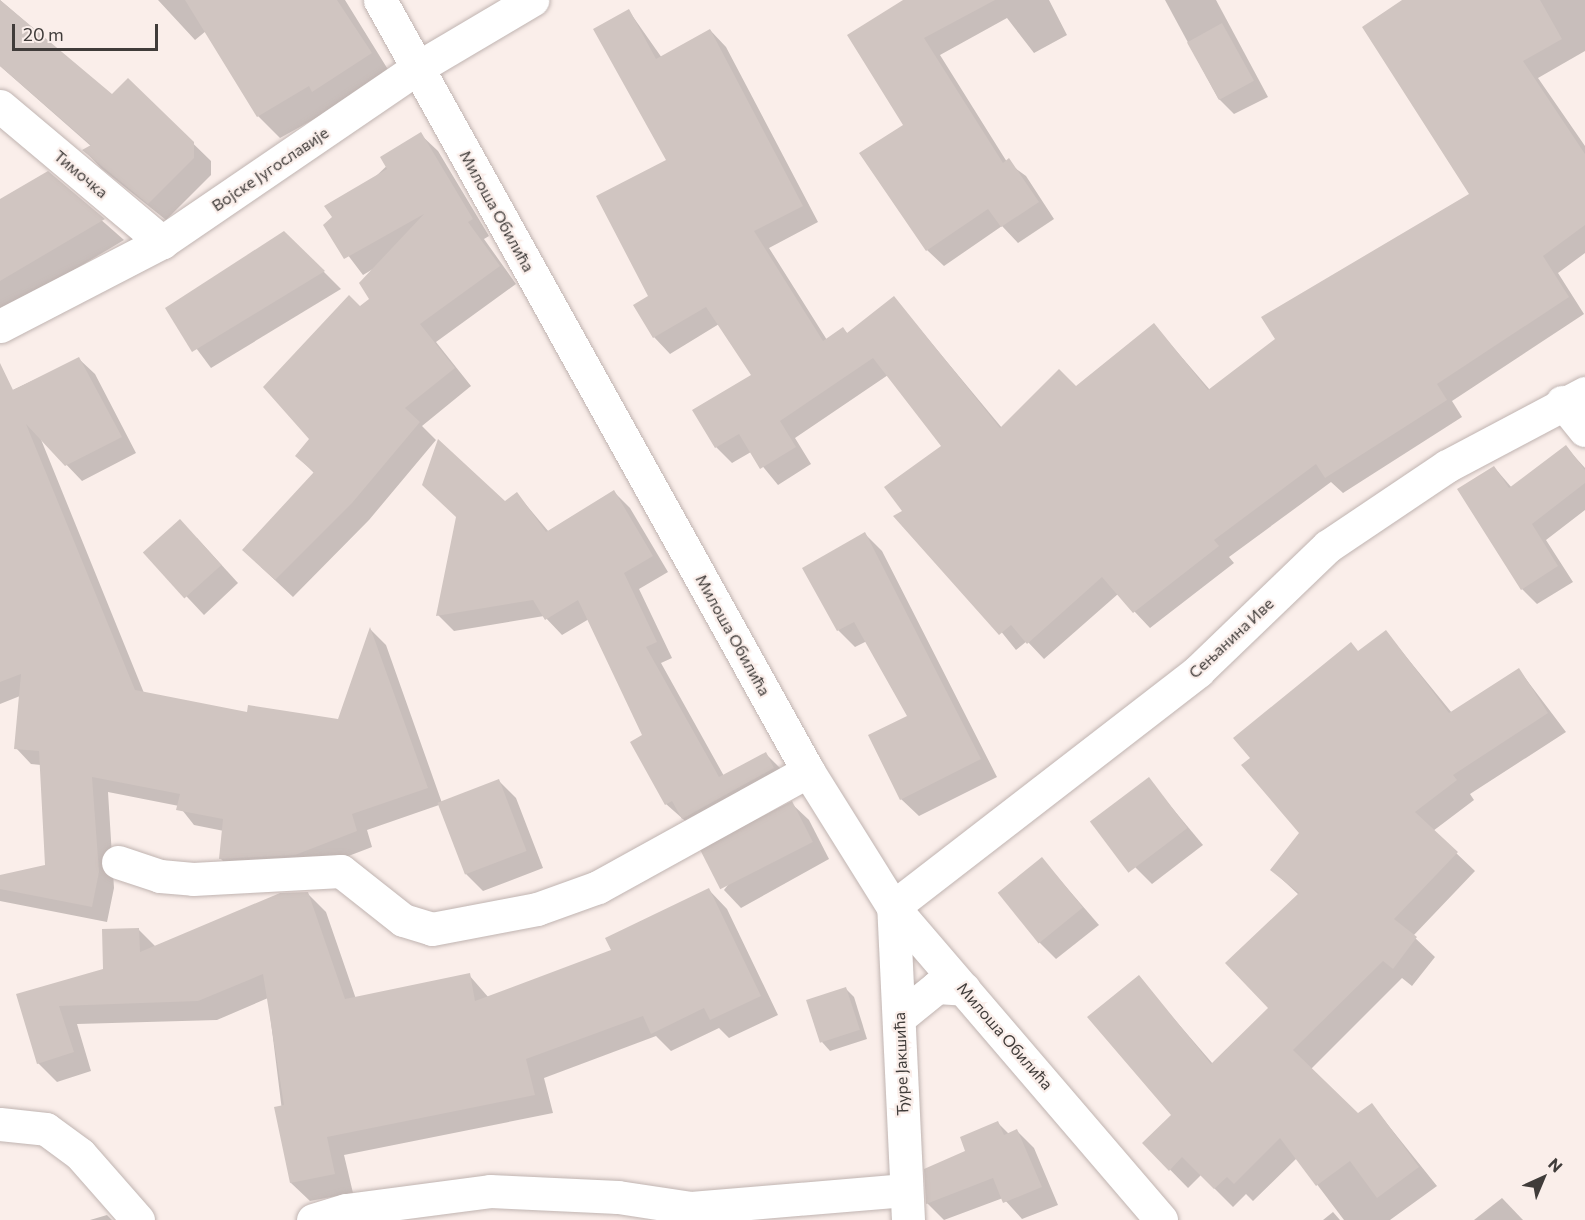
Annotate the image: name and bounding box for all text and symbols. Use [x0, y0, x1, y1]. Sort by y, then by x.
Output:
scale bar [15, 12, 160, 50]
text: 20 m [23, 23, 64, 45]
street label: Војске Југославије [208, 123, 332, 215]
street label: Тимочка [50, 146, 112, 202]
street label: Милоша Обилића [456, 147, 538, 275]
street label: Милоша Обилића [692, 571, 774, 699]
street label: Сењанина Иве [1185, 594, 1277, 682]
street label: Милоша Обилића [953, 978, 1057, 1094]
street label: Ђуре Јакшића [890, 1012, 912, 1116]
north arrow [1513, 1148, 1573, 1208]
text: N [1545, 1154, 1567, 1176]

